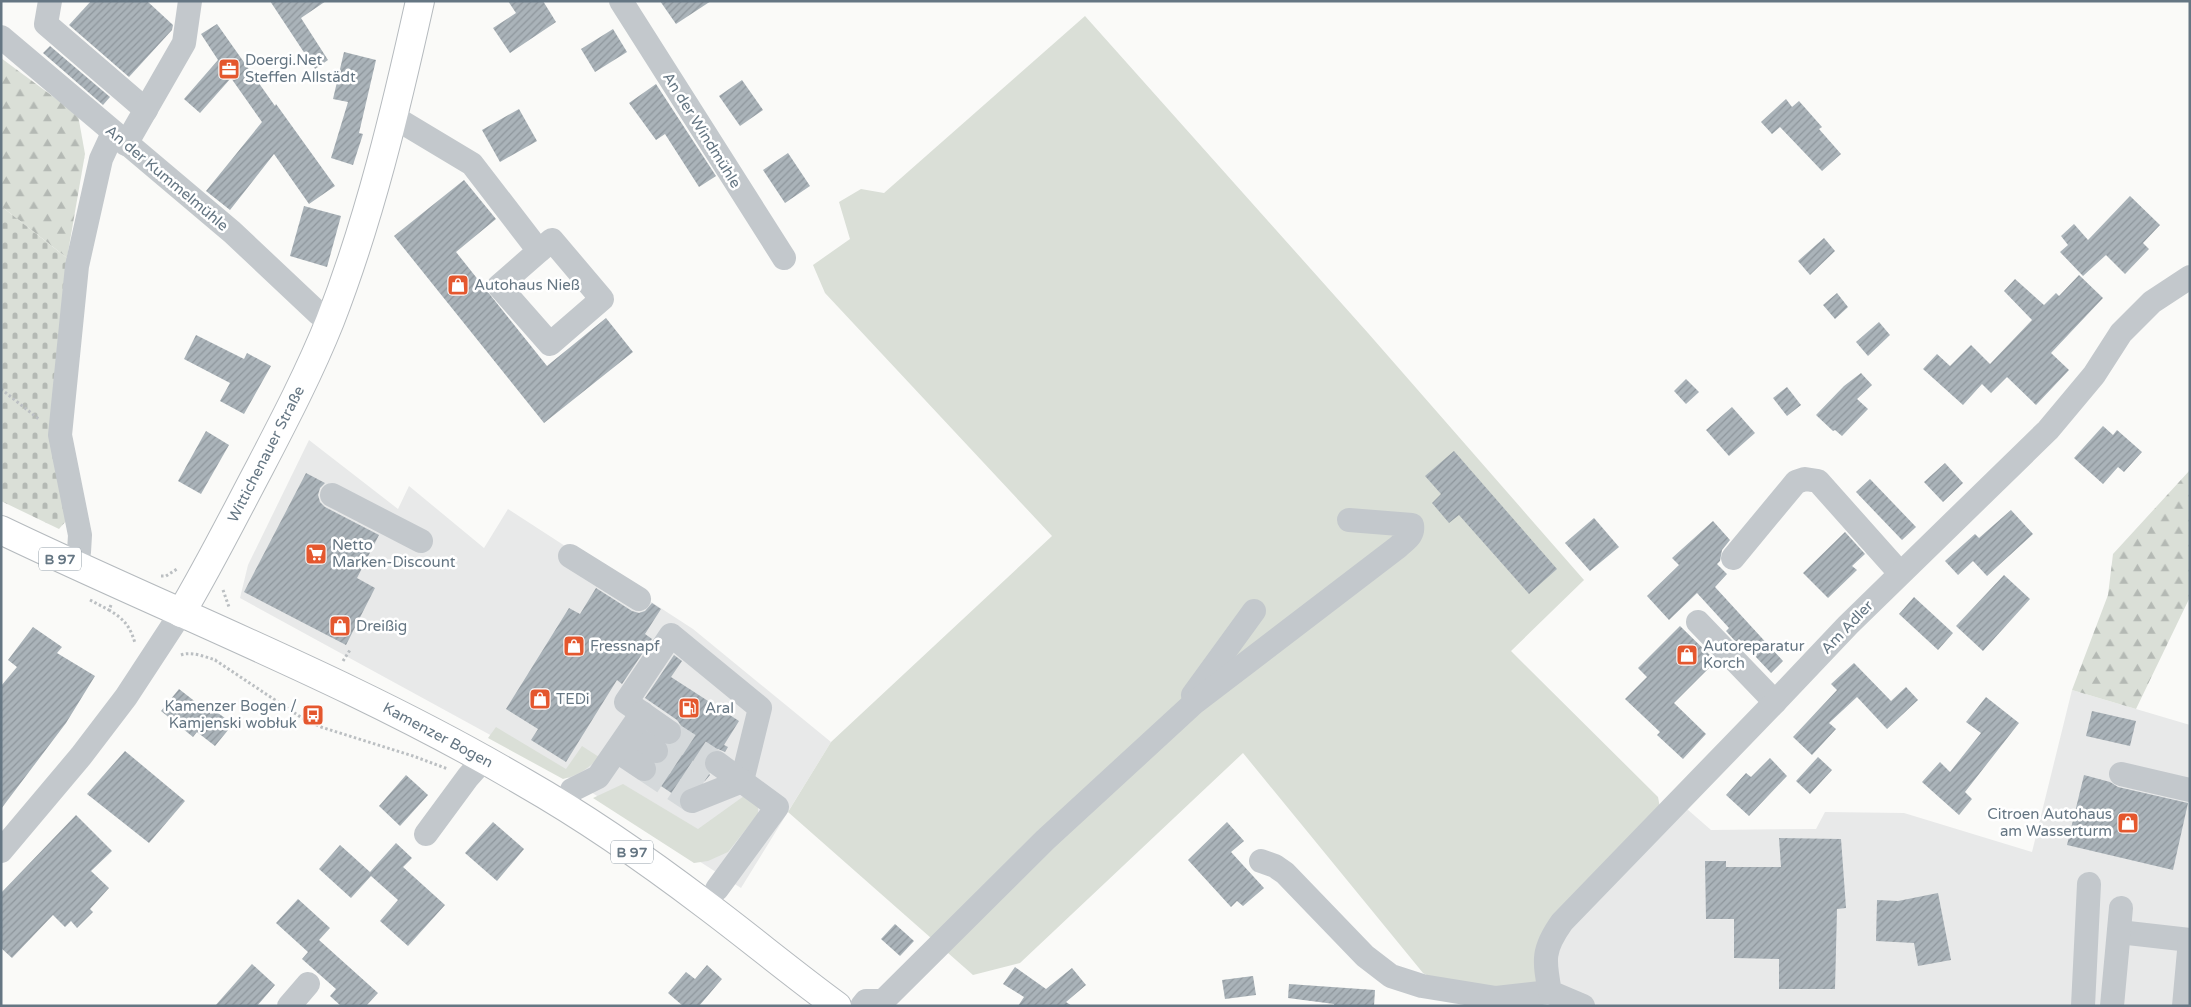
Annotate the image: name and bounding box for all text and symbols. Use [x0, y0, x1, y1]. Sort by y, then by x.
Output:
place label: Doergi.Net Steffen Allstädt [245, 51, 356, 86]
office icon: Doergi.Net Steffen Allstädt [217, 57, 241, 81]
street label: An der Windmühle [659, 69, 745, 191]
street label: An der Kummelmühle [102, 121, 232, 235]
shop icon: Autohaus Nieß [446, 273, 470, 297]
place label: Autohaus Nieß [474, 276, 580, 294]
street label: Wittichenauer Straße [224, 383, 308, 525]
place label: Netto Marken-Discount [332, 536, 456, 571]
supermarket icon: Netto Marken-Discount [304, 542, 328, 566]
road number: B 97 [39, 548, 81, 570]
street label: Am Adler [1817, 596, 1877, 657]
shop icon: Dreißig [328, 614, 352, 638]
place label: Dreißig [356, 617, 407, 635]
shop icon: Fressnapf [562, 634, 586, 658]
place label: Fressnapf [590, 637, 660, 655]
place label: Autoreparatur Korch [1703, 637, 1805, 672]
shop icon: Autoreparatur Korch [1675, 643, 1699, 667]
shop icon: TEDi [528, 687, 552, 711]
place label: TEDi [556, 690, 590, 708]
fuel station icon: Aral [677, 696, 701, 720]
place label: Kamenzer Bogen / Kamjenski wobłuk [164, 697, 297, 732]
street label: Kamenzer Bogen [380, 698, 496, 772]
place label: Aral [705, 699, 734, 717]
bus stop icon: Kamenzer Bogen / Kamjenski wobłuk [301, 703, 325, 727]
place label: Citroen Autohaus am Wasserturm [1987, 805, 2112, 840]
shop icon: Citroen Autohaus am Wasserturm [2116, 811, 2140, 835]
road number: B 97 [611, 840, 653, 864]

